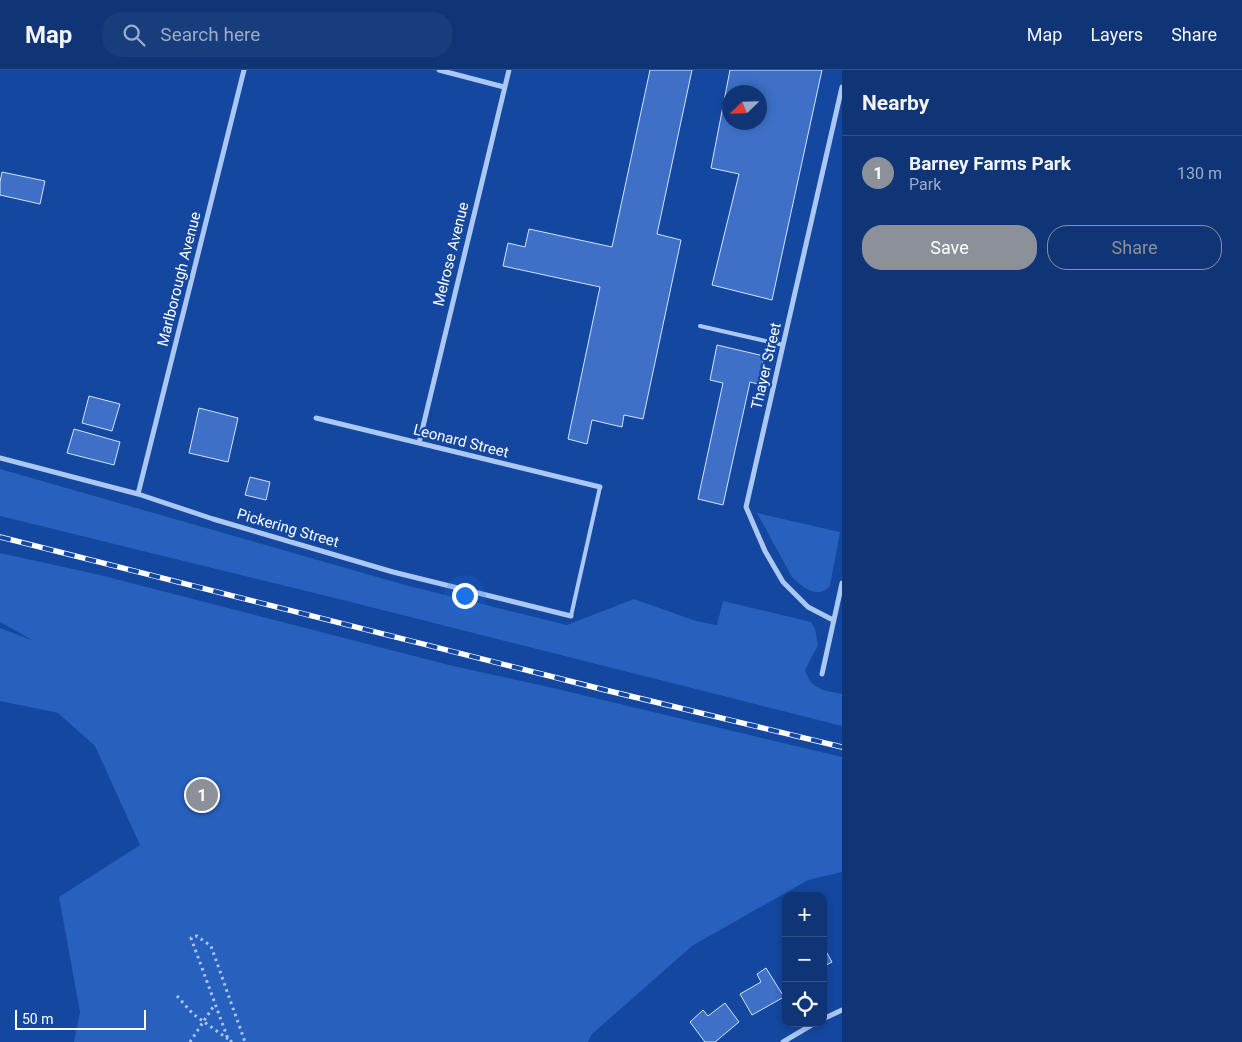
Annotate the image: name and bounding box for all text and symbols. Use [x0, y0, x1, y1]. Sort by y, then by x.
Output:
search box [102, 12, 452, 57]
text: Map [25, 21, 72, 49]
icon: search [120, 21, 148, 49]
text: Search here [160, 23, 260, 46]
text: Map [1027, 24, 1062, 45]
text: Layers [1090, 24, 1143, 45]
text: Share [1171, 24, 1217, 45]
north arrow [722, 85, 767, 130]
text: Nearby [862, 91, 929, 115]
text: Barney Farms Park [909, 152, 1071, 175]
text: 1 [873, 164, 883, 183]
text: 130 m [1177, 164, 1222, 183]
text: Park [909, 175, 941, 194]
street label: Melrose Avenue [429, 200, 473, 308]
street label: Marlborough Avenue [154, 210, 204, 348]
button: Save [862, 225, 1037, 270]
button: Share [1047, 225, 1222, 270]
street label: Thayer Street [747, 321, 785, 411]
street label: Leonard Street [411, 420, 511, 462]
street label: Pickering Street [235, 505, 341, 551]
your location [452, 583, 478, 609]
pin: 1 [186, 776, 218, 814]
map controls [782, 892, 827, 1027]
button: + [782, 892, 827, 937]
button: − [782, 937, 827, 982]
button: locate [782, 982, 827, 1027]
scale bar [15, 1007, 146, 1030]
text: 50 m [22, 1011, 54, 1027]

